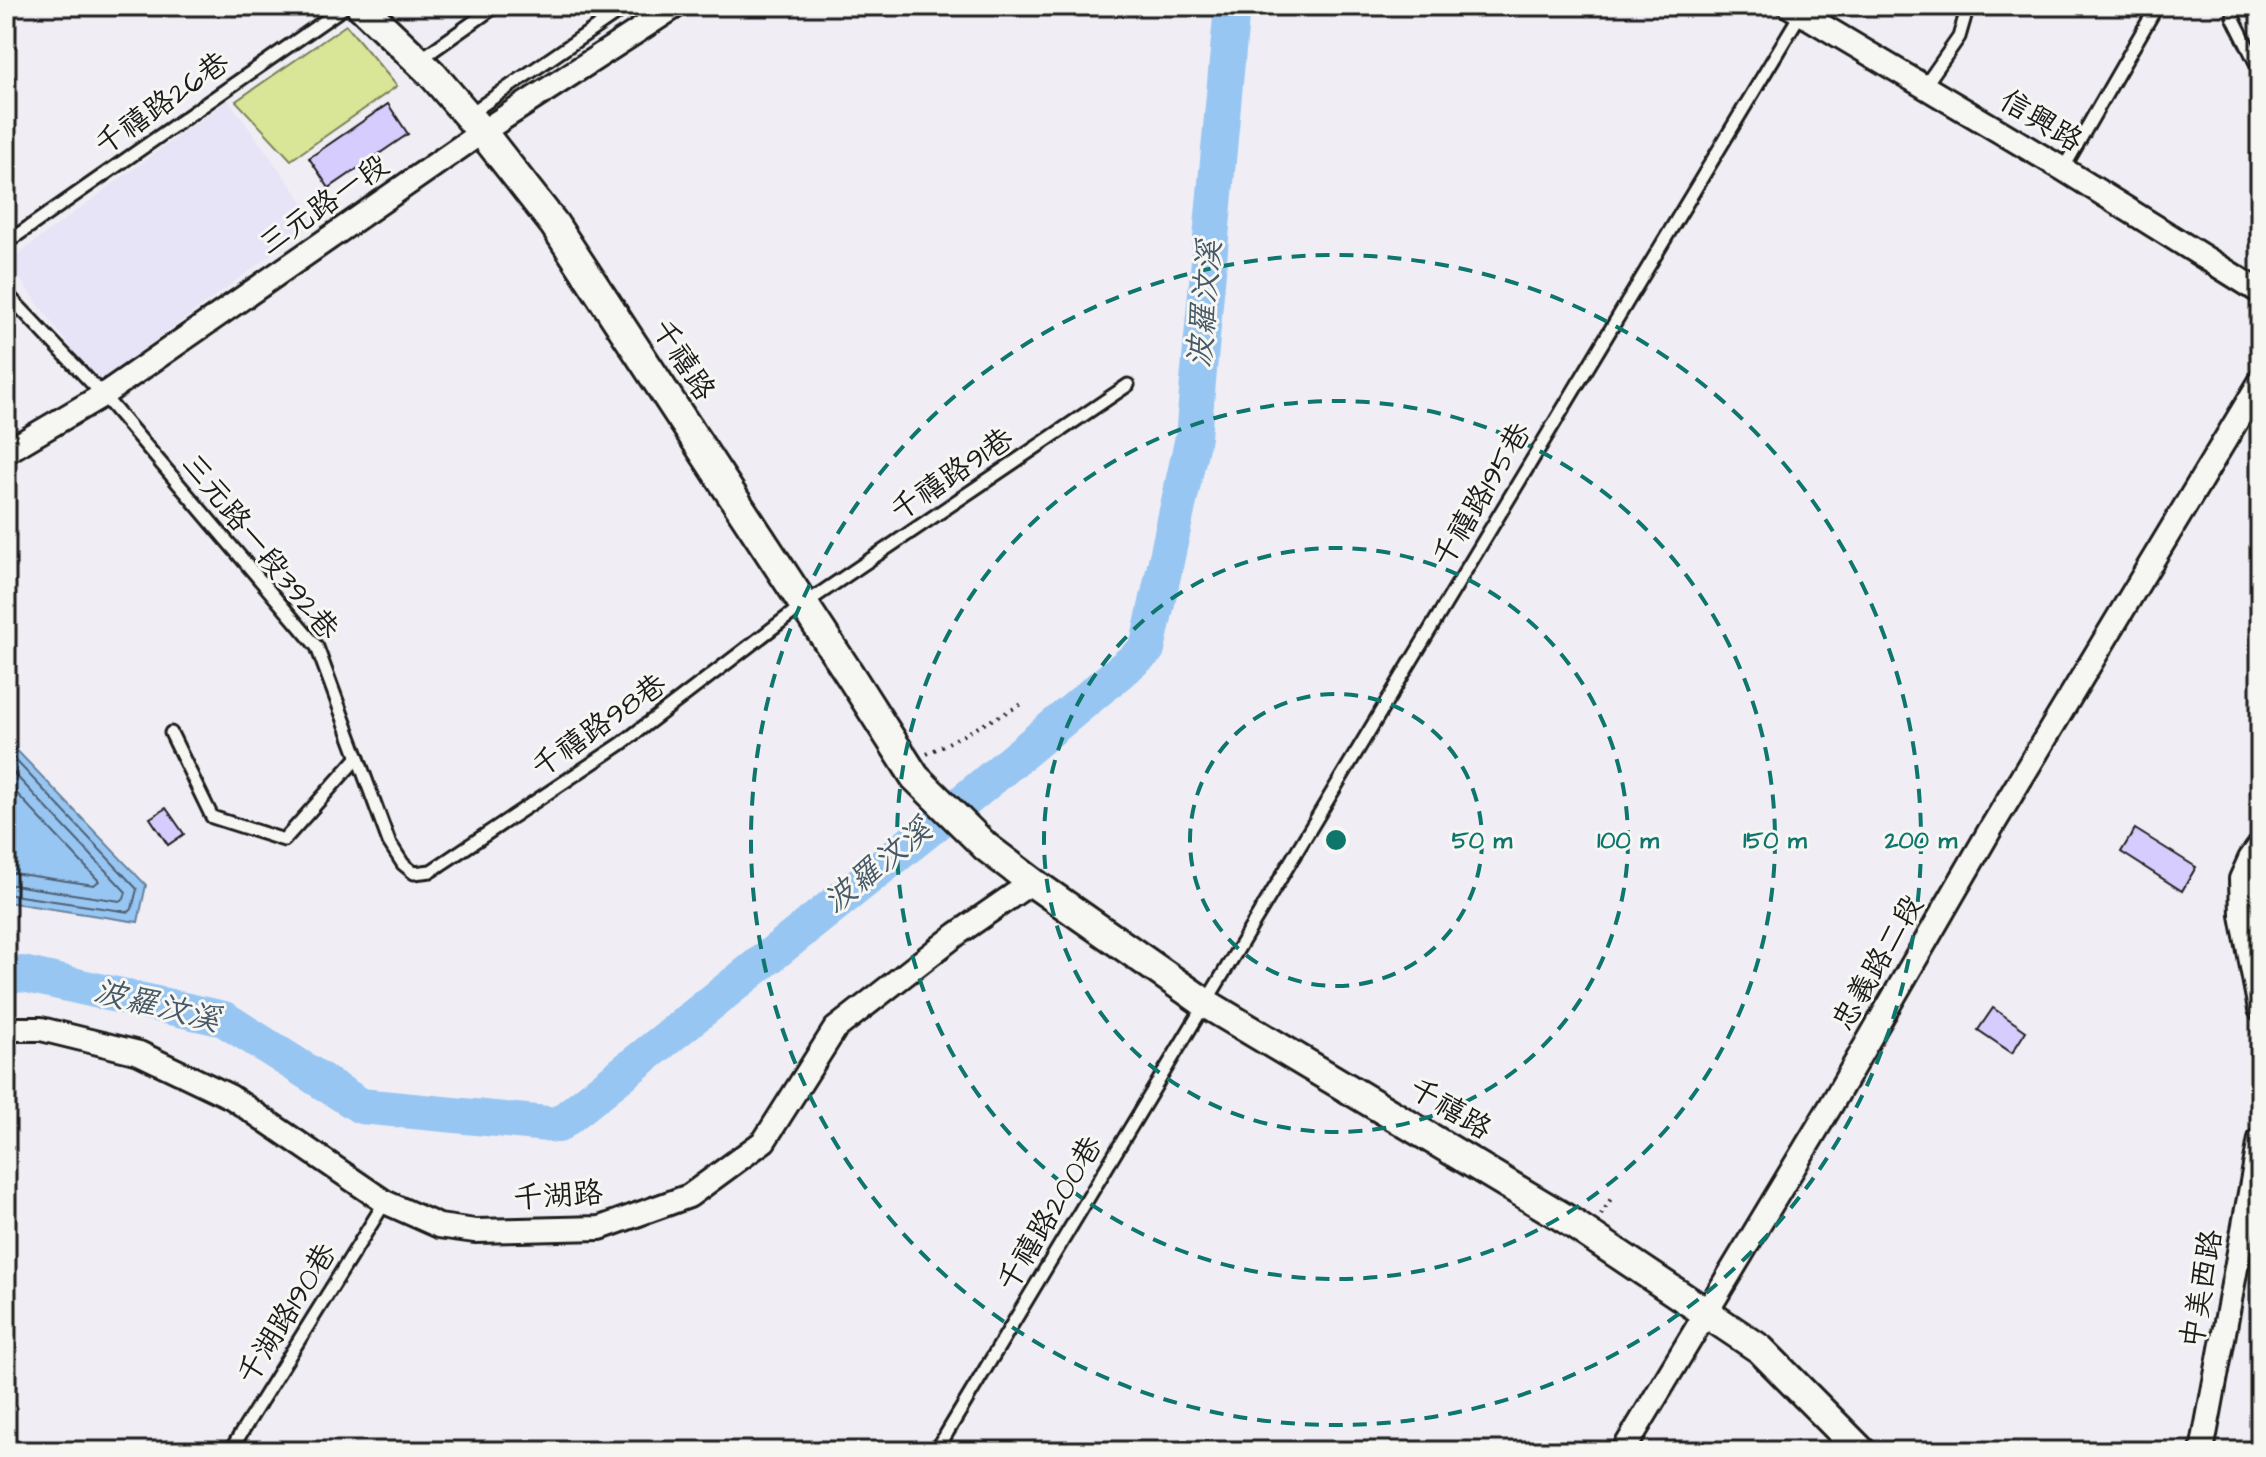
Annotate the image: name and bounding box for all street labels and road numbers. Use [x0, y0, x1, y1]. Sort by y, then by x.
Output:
street label: 千禧路26巷 [86, 42, 238, 166]
street label: 信興路 [1992, 80, 2090, 162]
street label: 三元路一段 [251, 145, 397, 265]
street label: 千禧路 [641, 311, 725, 409]
street label: 千禧路195巷 [1422, 415, 1542, 575]
street label: 千禧路91巷 [882, 418, 1022, 532]
street label: 三元路一段392巷 [171, 445, 349, 649]
street label: 千禧路98巷 [523, 664, 675, 788]
street label: 忠義路二段 [1822, 888, 1934, 1038]
street label: 千禧路 [1401, 1068, 1499, 1150]
street label: 千禧路200巷 [987, 1128, 1113, 1300]
street label: 千湖路 [512, 1172, 604, 1220]
street label: 中美西路 [2171, 1226, 2233, 1352]
street label: 千湖路190巷 [227, 1235, 347, 1393]

